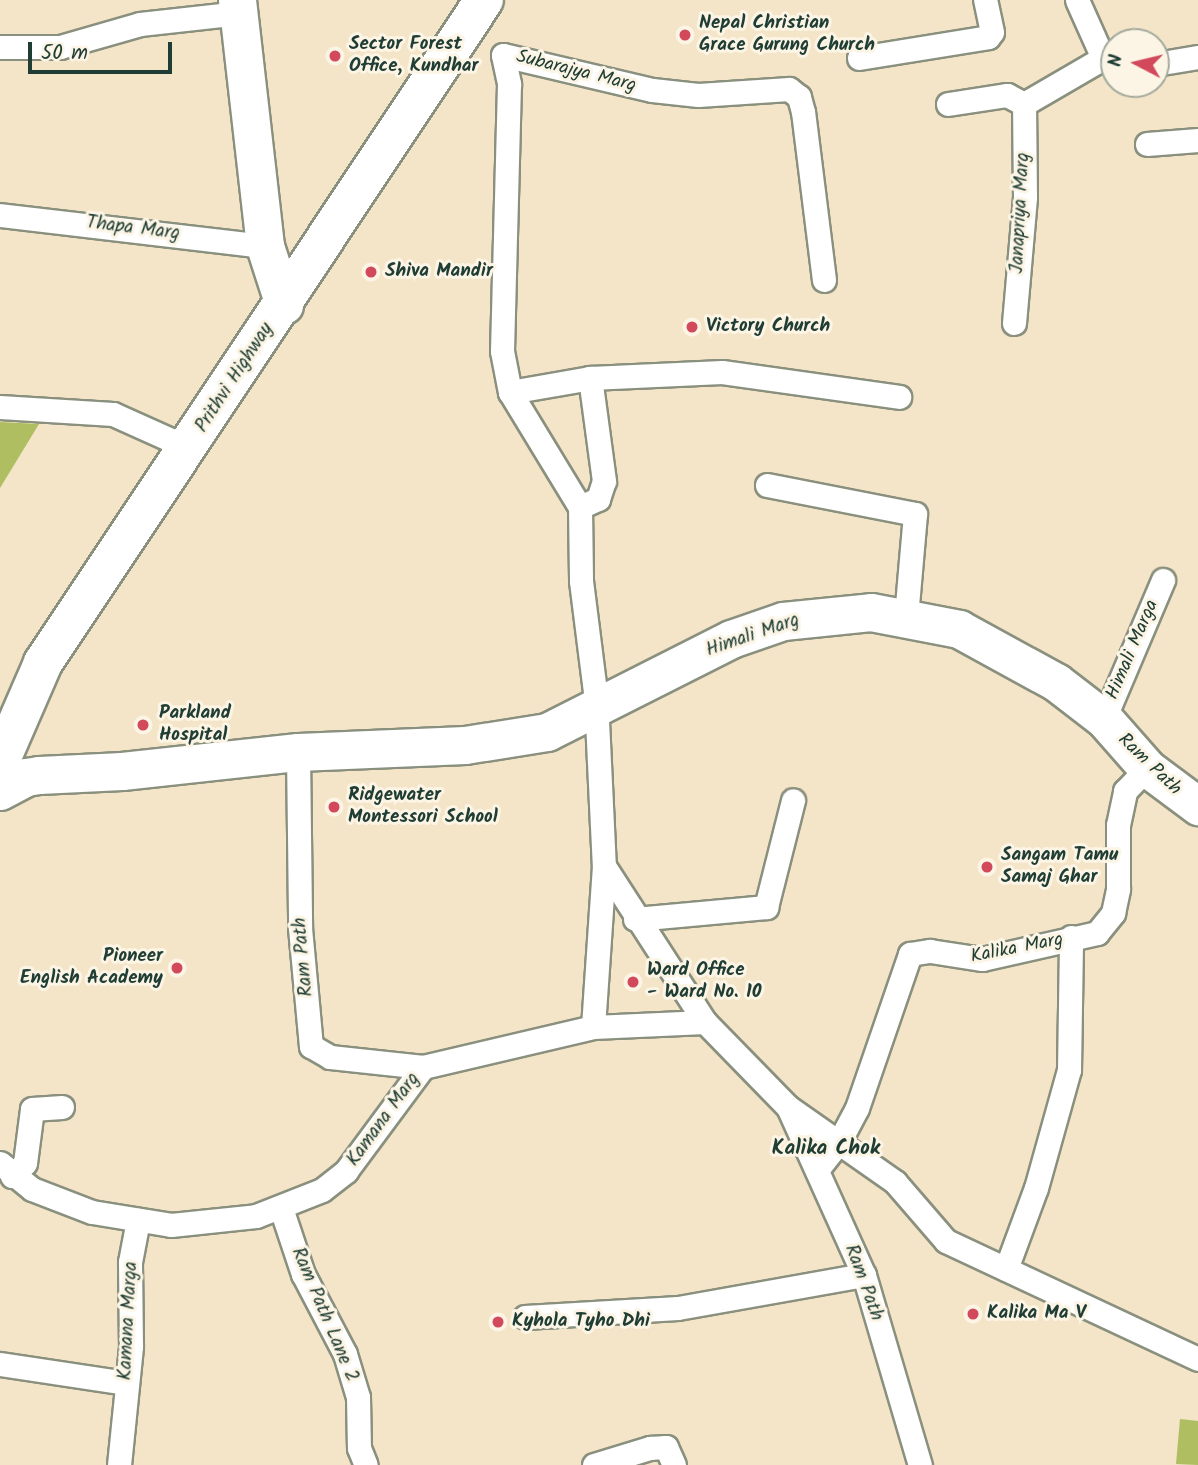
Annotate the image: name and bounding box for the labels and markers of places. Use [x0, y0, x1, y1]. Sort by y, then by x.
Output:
place label: Nepal Christian Grace Gurung Church [699, 13, 875, 57]
marker: Nepal Christian Grace Gurung Church [677, 27, 693, 43]
place label: Sector Forest Office, Kundhar [349, 34, 478, 78]
marker: Sector Forest Office, Kundhar [327, 48, 343, 64]
place label: Shiva Mandir [385, 261, 493, 283]
marker: Shiva Mandir [363, 264, 379, 280]
place label: Victory Church [706, 316, 830, 338]
marker: Victory Church [684, 319, 700, 335]
place label: Parkland Hospital [159, 703, 231, 747]
marker: Parkland Hospital [133, 715, 153, 735]
place label: Ridgewater Montessori School [348, 785, 498, 829]
marker: Ridgewater Montessori School [326, 799, 342, 815]
place label: Sangam Tamu Samaj Ghar [1001, 845, 1118, 889]
marker: Sangam Tamu Samaj Ghar [979, 859, 995, 875]
place label: Pioneer English Academy [20, 946, 163, 990]
marker: Pioneer English Academy [169, 960, 185, 976]
place label: Ward Office - Ward No. 10 [647, 960, 761, 1004]
marker: Ward Office - Ward No. 10 [625, 974, 641, 990]
place label: Kalika Ma V [987, 1303, 1086, 1325]
marker: Kalika Ma V [965, 1306, 981, 1322]
place label: Kyhola Tyho Dhi [512, 1311, 650, 1333]
marker: Kyhola Tyho Dhi [490, 1314, 506, 1330]

